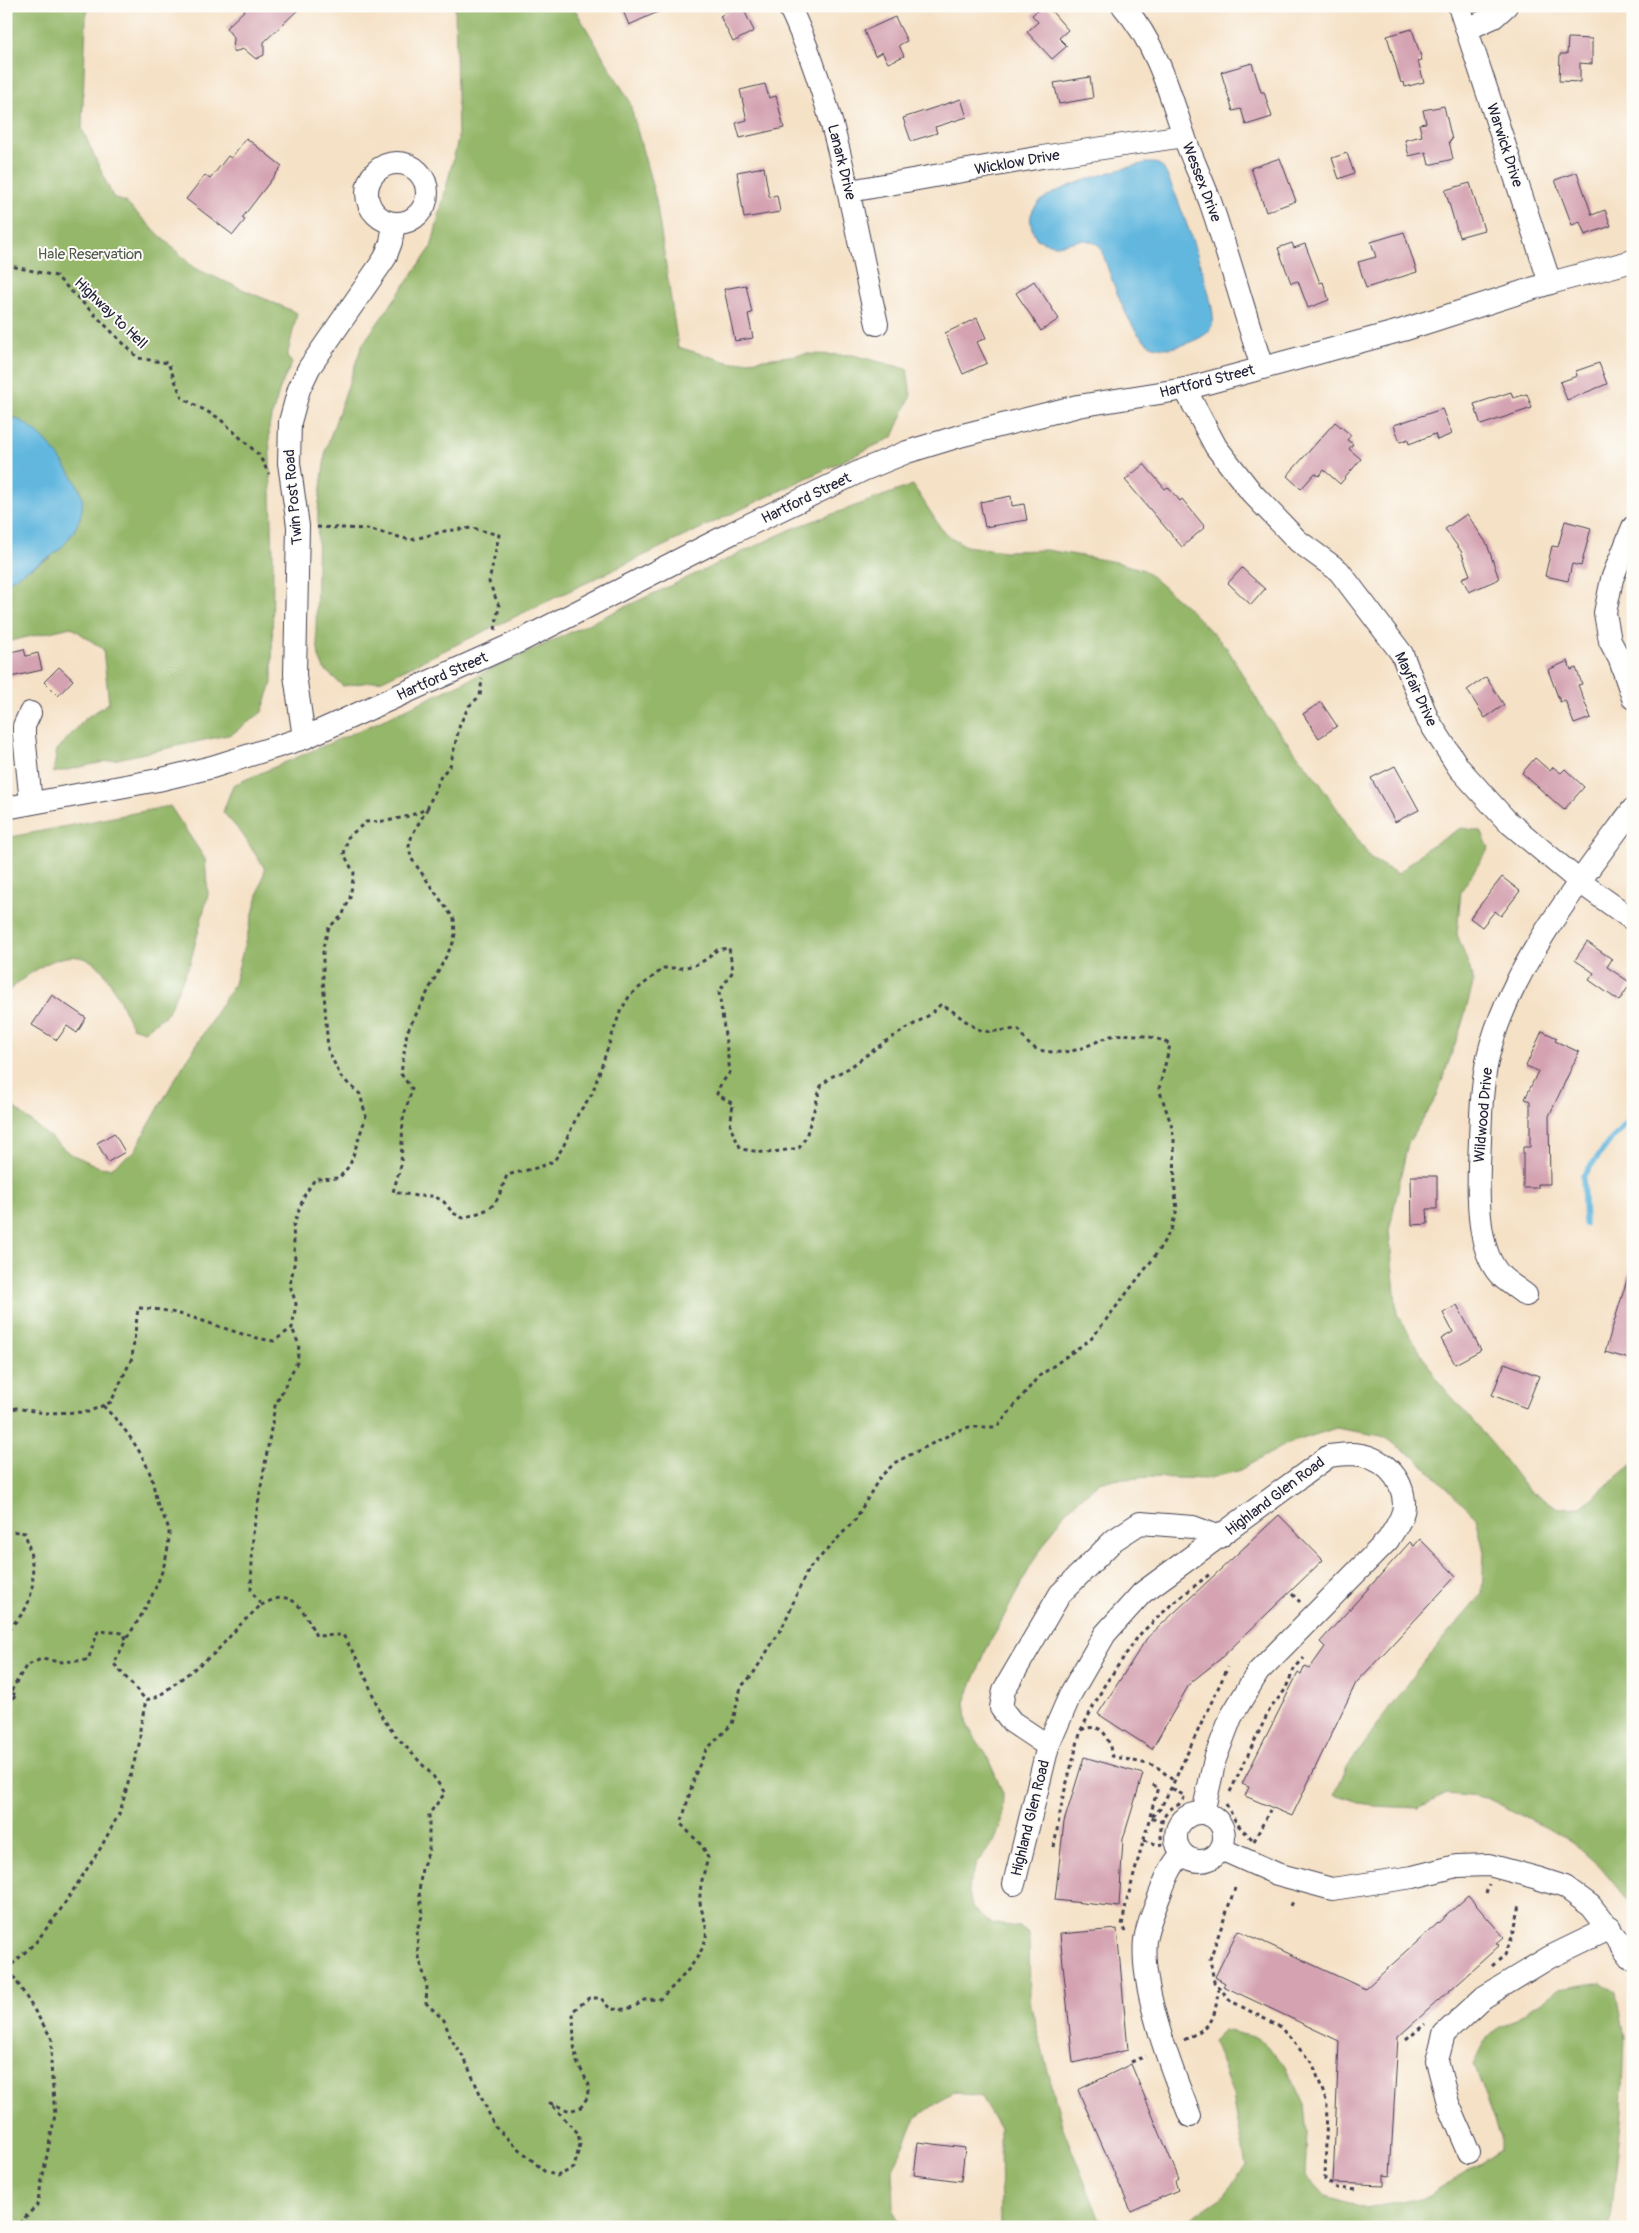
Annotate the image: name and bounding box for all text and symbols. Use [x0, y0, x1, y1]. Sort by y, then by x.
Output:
street label: Warwick Drive [1482, 101, 1527, 190]
street label: Lanark Drive [823, 122, 860, 203]
street label: Wessex Drive [1178, 140, 1226, 225]
street label: Wicklow Drive [973, 146, 1062, 179]
park label: Hale Reservation [38, 245, 142, 264]
street label: Highway to Hell [70, 274, 151, 353]
street label: Hartford Street [1158, 360, 1258, 402]
street label: Twin Post Road [280, 448, 307, 545]
street label: Hartford Street [758, 468, 855, 528]
street label: Hartford Street [394, 648, 491, 705]
street label: Mayfair Drive [1390, 649, 1441, 730]
street label: Wildwood Drive [1470, 1066, 1497, 1163]
street label: Highland Glen Road [1222, 1453, 1329, 1540]
street label: Highland Glen Road [1007, 1758, 1054, 1878]

